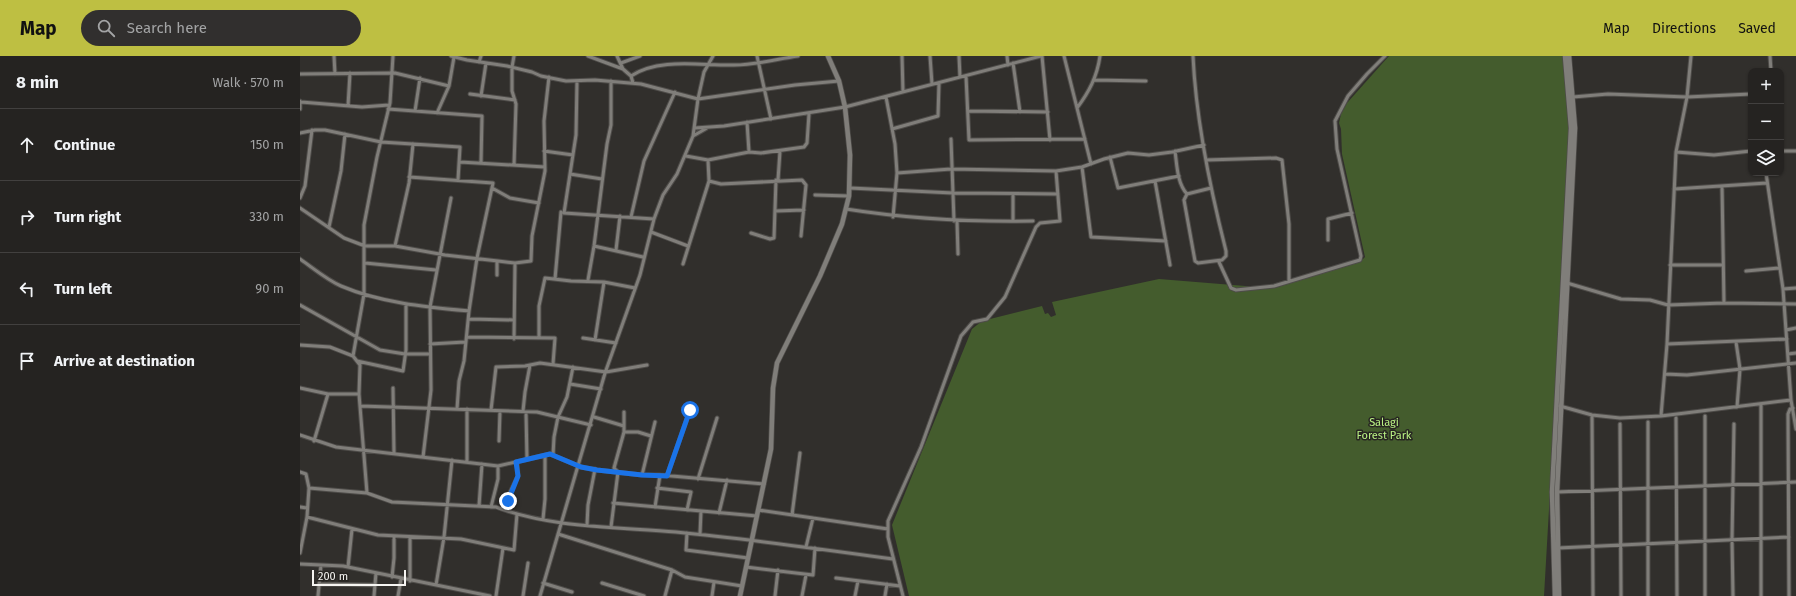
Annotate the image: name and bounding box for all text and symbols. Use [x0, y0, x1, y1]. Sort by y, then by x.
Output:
search box [81, 10, 361, 46]
text: Map [20, 17, 57, 40]
icon: search [95, 17, 117, 39]
text: Search here [127, 19, 207, 37]
text: Map [1603, 20, 1630, 37]
text: Directions [1652, 20, 1716, 37]
text: Saved [1738, 20, 1776, 37]
map controls [1748, 68, 1784, 176]
button: + [1748, 68, 1784, 104]
text: 8 min [16, 72, 59, 93]
text: Walk · 570 m [213, 75, 284, 90]
button: − [1748, 104, 1784, 140]
icon: ahead [16, 134, 38, 156]
text: Continue [54, 136, 115, 154]
text: 150 m [250, 137, 284, 152]
button: layers [1748, 140, 1784, 176]
icon: right [16, 206, 38, 228]
text: Turn right [54, 208, 121, 226]
text: 330 m [249, 209, 284, 224]
icon: left [16, 278, 38, 300]
text: Turn left [54, 280, 112, 298]
text: 90 m [255, 281, 284, 296]
icon: arrive [16, 350, 38, 372]
text: Arrive at destination [54, 352, 195, 370]
route start [681, 401, 699, 419]
park label: Salagi Forest Park [1356, 416, 1412, 442]
route end [499, 492, 517, 510]
scale bar [312, 568, 406, 587]
text: 200 m [318, 570, 348, 583]

